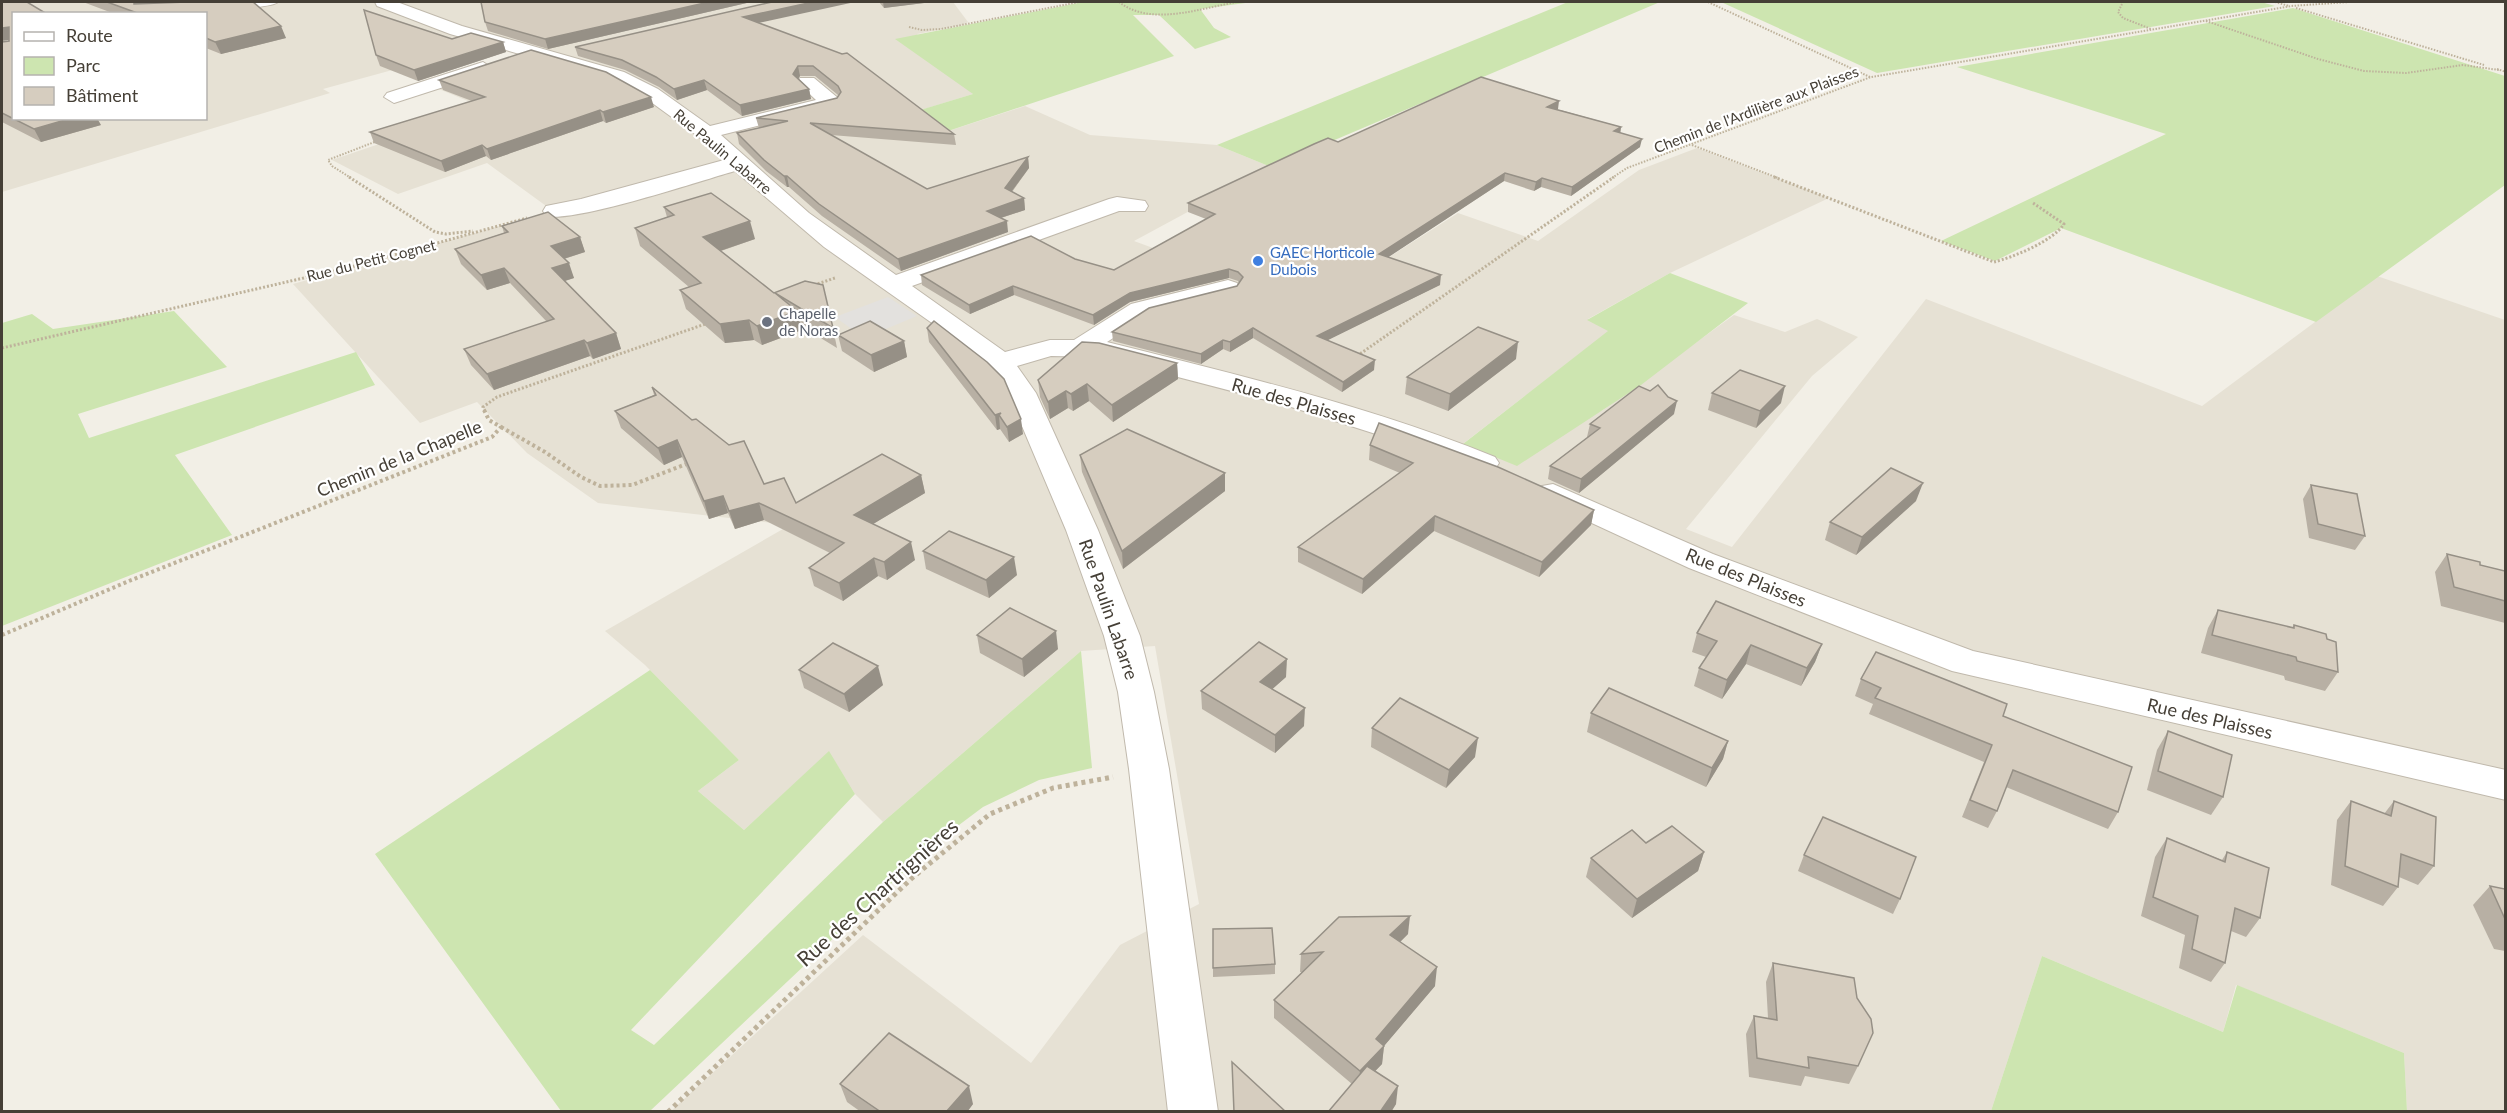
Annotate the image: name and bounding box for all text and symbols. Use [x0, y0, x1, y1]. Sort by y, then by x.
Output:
legend [12, 12, 207, 120]
text: Route [66, 24, 113, 46]
text: Parc [66, 54, 101, 76]
street label: Chemin de l'Ardilière aux Plaisses [1651, 62, 1861, 156]
text: Bâtiment [66, 84, 139, 106]
street label: Rue Paulin Labarre [670, 105, 776, 197]
street label: Rue du Petit Cognet [305, 235, 438, 285]
place label: GAEC Horticole Dubois [1270, 243, 1375, 278]
marker: GAEC Horticole Dubois [1251, 254, 1265, 268]
place label: Chapelle de Noras [779, 304, 838, 339]
marker: Chapelle de Noras [760, 315, 774, 329]
street label: Rue des Plaisses [1229, 373, 1359, 429]
street label: Chemin de la Chapelle [313, 415, 485, 501]
street label: Rue Paulin Labarre [1075, 536, 1143, 682]
street label: Rue des Plaisses [1682, 543, 1810, 611]
street label: Rue des Plaisses [2145, 693, 2275, 743]
street label: Rue des Chartrignières [791, 813, 963, 971]

